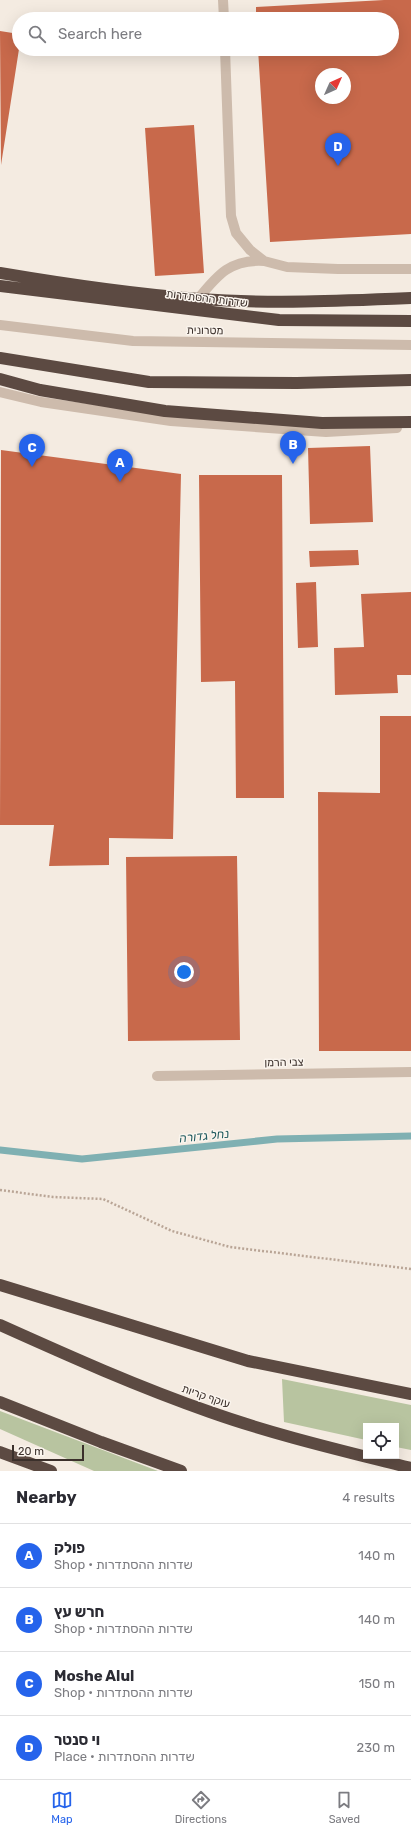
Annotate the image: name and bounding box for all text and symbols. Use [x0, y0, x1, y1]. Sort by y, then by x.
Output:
search box [12, 12, 399, 56]
icon: search [26, 23, 48, 45]
text: Search here [58, 25, 142, 43]
north arrow [315, 68, 351, 104]
pin: D [325, 133, 351, 166]
street label: שדרות ההסתדרות [165, 287, 249, 310]
street label: מטרונית [187, 324, 224, 337]
pin: B [280, 431, 306, 464]
pin: C [19, 434, 45, 467]
pin: A [107, 449, 133, 482]
your location [174, 962, 194, 982]
street label: צבי הרמן [264, 1056, 304, 1069]
water label: נחל גדורה [178, 1126, 230, 1146]
street label: עוקף קריות [180, 1382, 232, 1411]
map controls [363, 1423, 399, 1459]
button: locate [363, 1423, 399, 1459]
scale bar [12, 1443, 84, 1462]
text: 20 m [18, 1445, 44, 1458]
text: Nearby [16, 1487, 77, 1507]
text: 4 results [342, 1490, 395, 1505]
text: פולק [54, 1539, 85, 1557]
text: A [24, 1548, 34, 1563]
text: 140 m [358, 1548, 395, 1563]
text: Shop · שדרות ההסתדרות [54, 1557, 193, 1572]
text: חרש עץ [54, 1603, 104, 1621]
text: B [24, 1612, 34, 1627]
text: 140 m [358, 1612, 395, 1627]
text: Shop · שדרות ההסתדרות [54, 1621, 193, 1636]
text: Moshe Alul [54, 1667, 134, 1685]
text: C [24, 1676, 34, 1691]
text: 150 m [359, 1676, 395, 1691]
text: Shop · שדרות ההסתדרות [54, 1685, 193, 1700]
text: וי סנטר [54, 1731, 100, 1749]
text: D [24, 1740, 34, 1755]
text: 230 m [357, 1740, 395, 1755]
text: Place · שדרות ההסתדרות [54, 1749, 195, 1764]
tab: Map [51, 1789, 73, 1826]
tab: Directions [175, 1789, 227, 1826]
tab: Saved [329, 1789, 360, 1826]

